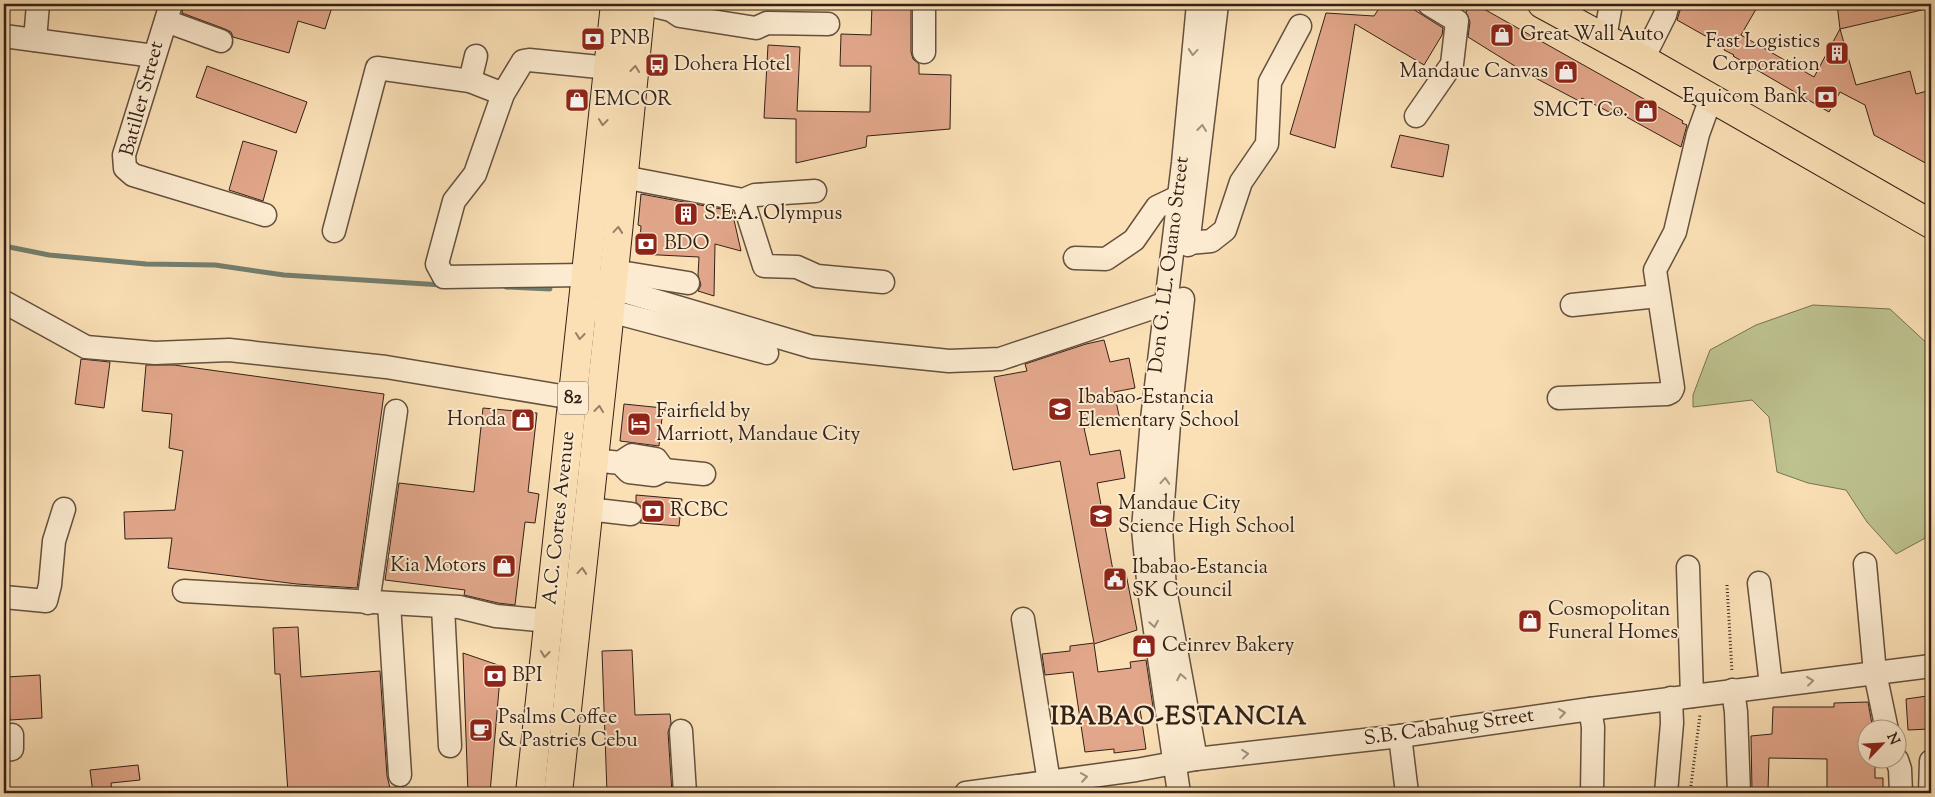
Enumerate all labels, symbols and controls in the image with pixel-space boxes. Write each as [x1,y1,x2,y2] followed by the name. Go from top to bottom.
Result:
[1520,21,1664,50] place label: Great Wall Auto
[1489,22,1515,48] shop icon: Great Wall Auto
[610,25,650,54] place label: PNB
[580,26,606,52] bank icon: PNB
[1705,28,1820,80] place label: Fast Logistics Corporation
[114,38,172,160] street label: Batiller Street
[1824,40,1850,66] building icon: Fast Logistics Corporation
[1188,49,1199,57] one-way arrow
[674,51,791,80] place label: Dohera Hotel
[644,52,670,78] bus stop icon: Dohera Hotel
[1400,58,1548,87] place label: Mandaue Canvas
[1553,59,1579,85] shop icon: Mandaue Canvas
[629,64,640,72] one-way arrow
[1683,83,1808,112] place label: Equicom Bank
[1813,84,1839,110] bank icon: Equicom Bank
[594,86,672,115] place label: EMCOR
[564,87,590,113] shop icon: EMCOR
[1533,97,1628,126] place label: SMCT Co.
[1633,98,1659,124] shop icon: SMCT Co.
[598,118,609,126] one-way arrow
[1196,124,1207,132] one-way arrow
[1142,155,1198,375] street label: Don G. LL. Ouano Street
[704,200,842,229] place label: S.E.A. Olympus
[673,201,699,227] building icon: S.E.A. Olympus
[612,226,623,234] one-way arrow
[664,230,710,259] place label: BDO
[633,231,659,257] bank icon: BDO
[575,332,586,340] one-way arrow
[558,382,588,414] road number: 82
[1078,384,1240,436] place label: Ibabao-Estancia Elementary School
[1047,396,1073,422] school or university icon: Ibabao-Estancia Elementary School
[656,398,860,450] place label: Fairfield by Marriott, Mandaue City
[593,405,604,413] one-way arrow
[447,406,506,435] place label: Honda
[510,407,536,433] shop icon: Honda
[626,411,652,437] hotel icon: Fairfield by Marriott, Mandaue City
[536,430,584,606] street label: A.C. Cortes Avenue
[1159,477,1170,485] one-way arrow
[1118,490,1295,542] place label: Mandaue City Science High School
[670,497,729,526] place label: RCBC
[640,498,666,524] bank icon: RCBC
[1088,503,1114,529] school or university icon: Mandaue City Science High School
[390,552,486,581] place label: Kia Motors
[491,553,517,579] shop icon: Kia Motors
[1132,554,1268,606] place label: Ibabao-Estancia SK Council
[1102,566,1128,592] public building icon: Ibabao-Estancia SK Council
[576,567,587,575] one-way arrow
[1548,596,1678,648] place label: Cosmopolitan Funeral Homes
[1517,608,1543,634] shop icon: Cosmopolitan Funeral Homes
[1148,620,1159,628] one-way arrow
[1162,632,1295,661] place label: Ceinrev Bakery
[1131,633,1157,659] shop icon: Ceinrev Bakery
[540,650,551,658] one-way arrow
[512,662,543,691] place label: BPI
[482,663,508,689] bank icon: BPI
[1177,672,1187,681] one-way arrow
[1806,676,1814,687] one-way arrow
[1051,700,1307,736] district label: IBABAO-ESTANCIA
[1362,702,1536,754] street label: S.B. Cabahug Street
[498,704,638,756] place label: Psalms Coffee & Pastries Cebu
[1558,708,1566,718] one-way arrow
[468,717,494,743] cafe icon: Psalms Coffee & Pastries Cebu
[1858,720,1908,770] north arrow
[1881,730,1903,749] text: N
[1241,749,1249,760] one-way arrow
[1080,772,1088,783] one-way arrow

